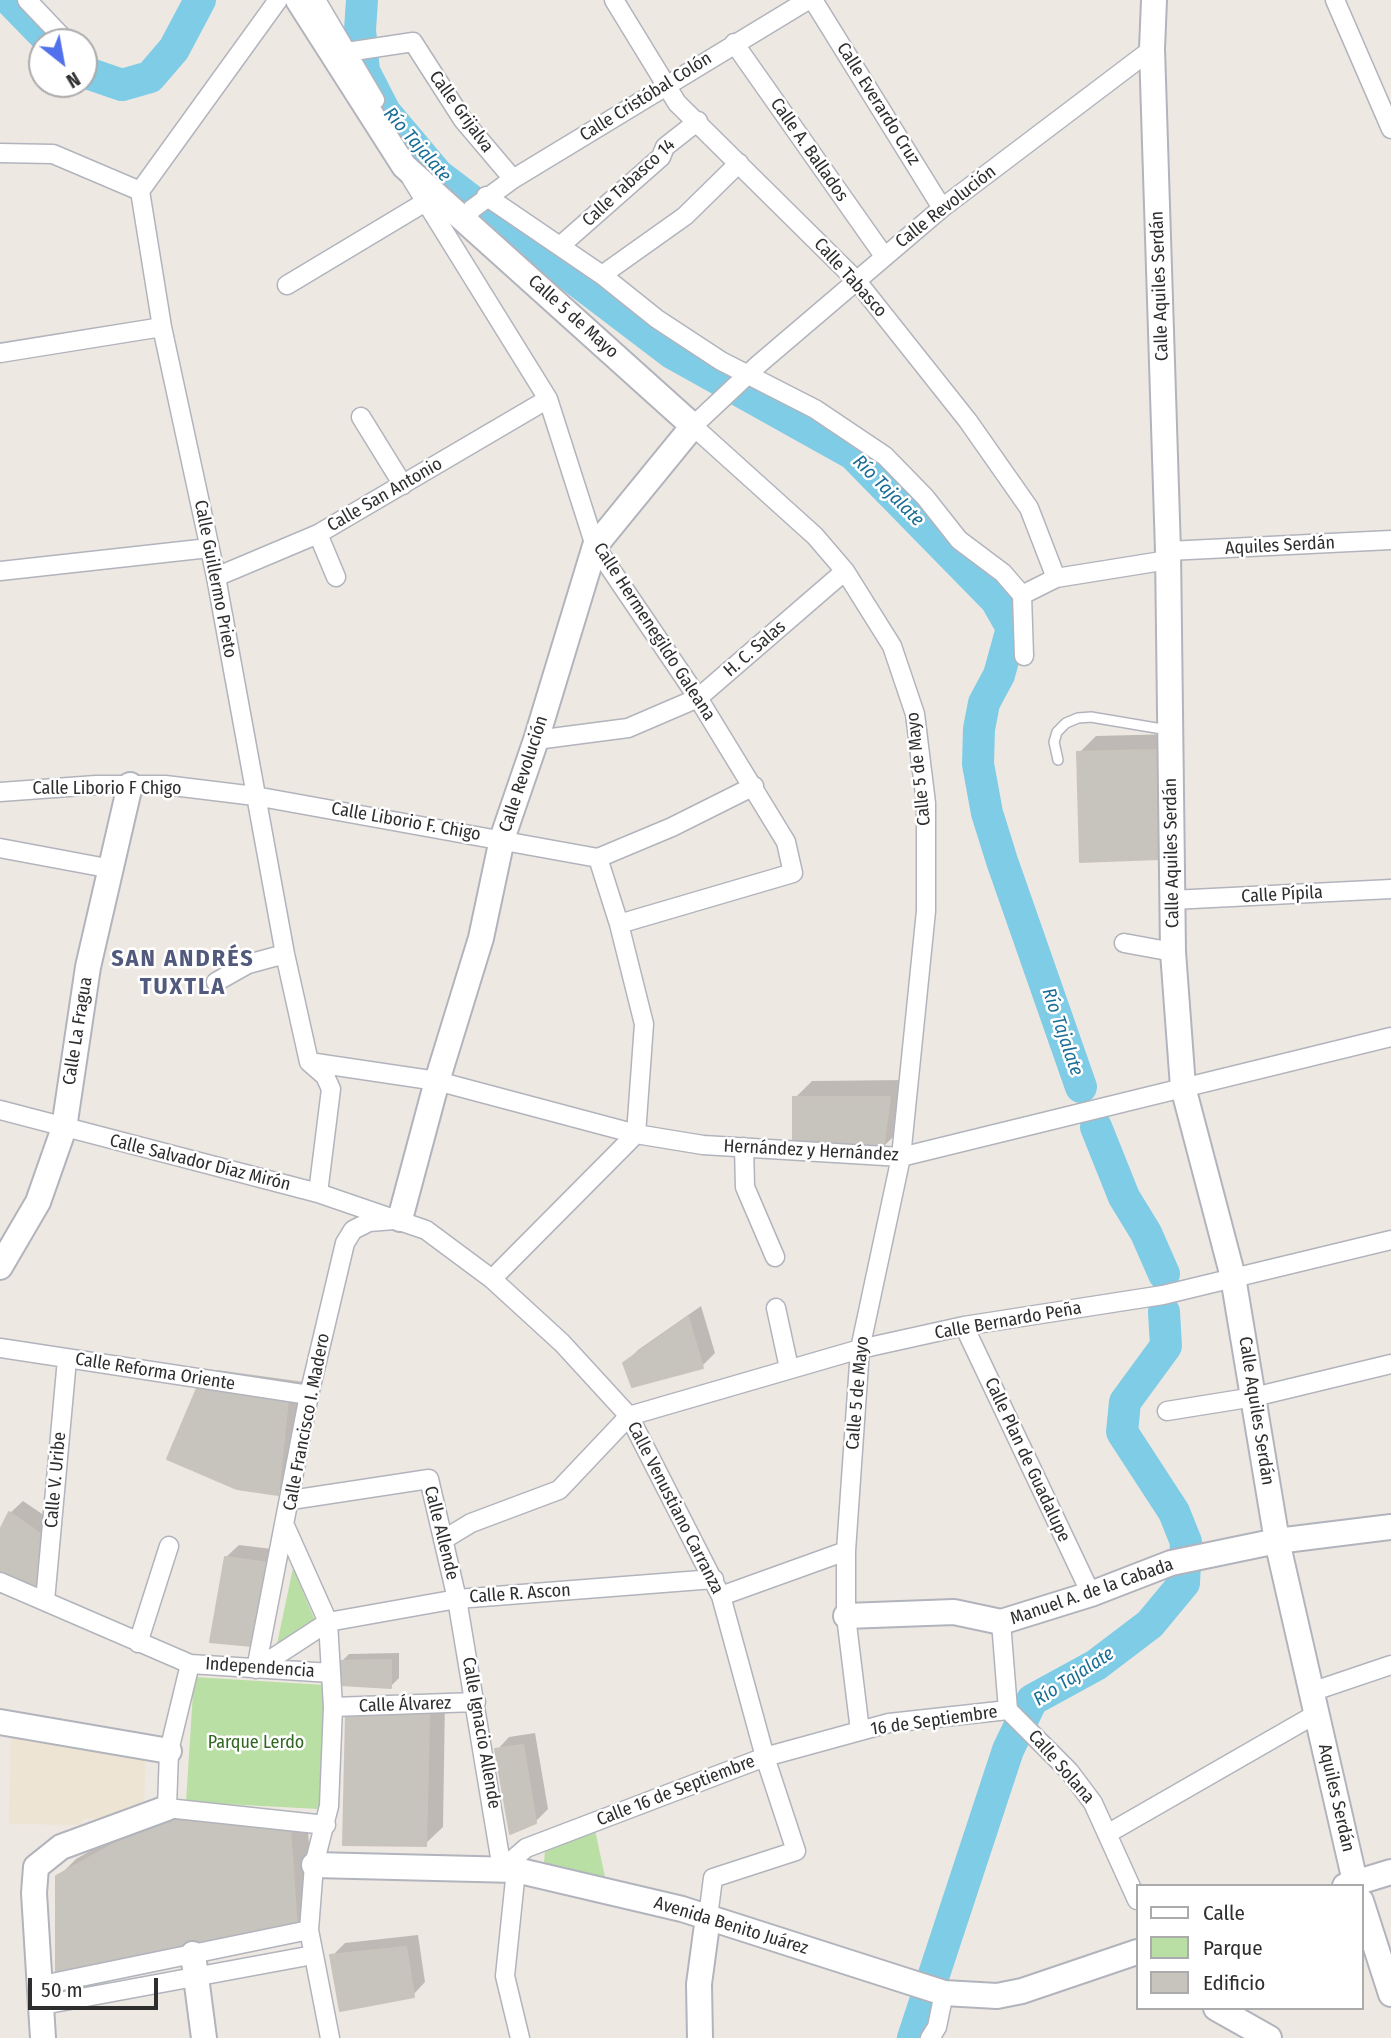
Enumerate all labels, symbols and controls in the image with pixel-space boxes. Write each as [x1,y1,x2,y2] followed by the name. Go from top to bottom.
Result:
[28,28,98,98] north arrow
[832,39,924,169] street label: Calle Everardo Cruz
[576,48,716,146] street label: Calle Cristóbal Colón
[62,67,84,93] text: N
[424,67,498,157] street label: Calle Grijalva
[765,94,853,206] street label: Calle A. Ballados
[378,103,456,187] water label: Río Tajalate
[578,135,680,231] street label: Calle Tabasco 14
[892,161,1000,253] street label: Calle Revolución
[1147,211,1173,361] street label: Calle Aquiles Serdán
[809,234,891,322] street label: Calle Tabasco
[523,271,623,363] street label: Calle 5 de Mayo
[848,451,928,531] water label: Río Tajalate
[324,453,446,537] street label: Calle San Antonio
[189,498,241,660] street label: Calle Guillermo Prieto
[1224,532,1336,560] street label: Aquiles Serdán
[588,539,720,725] street label: Calle Hermenegildo Galeana
[720,616,790,682] street label: H. C. Salas
[902,711,936,827] street label: Calle 5 de Mayo
[495,713,553,835] street label: Calle Revolución
[33,778,181,800] street label: Calle Liborio F Chigo
[1160,778,1184,928] street label: Calle Aquiles Serdán
[330,798,482,846] street label: Calle Liborio F. Chigo
[1241,882,1323,908] street label: Calle Pípila
[112,945,254,1001] district label: SAN ANDRÉS TUXTLA
[59,975,97,1087] street label: Calle La Fragua
[1036,985,1088,1079] water label: Río Tajalate
[107,1130,293,1196] street label: Calle Salvador Díaz Mirón
[723,1136,899,1166] street label: Hernández y Hernández
[933,1297,1083,1345] street label: Calle Bernardo Peña
[279,1331,335,1513] street label: Calle Francisco I. Madero
[842,1335,874,1451] street label: Calle 5 de Mayo
[1234,1335,1278,1487] street label: Calle Aquiles Serdán
[74,1349,236,1395] street label: Calle Reforma Oriente
[979,1374,1075,1546] street label: Calle Plan de Guadalupe
[622,1418,728,1598] street label: Calle Venustiano Carranza
[41,1431,71,1529] street label: Calle V. Uribe
[419,1484,463,1582] street label: Calle Allende
[1008,1554,1176,1630] street label: Manuel A. de la Cabada
[469,1580,571,1608] street label: Calle R. Ascon
[1030,1643,1118,1711] water label: Río Tajalate
[204,1653,316,1683] street label: Independencia
[457,1656,505,1810] street label: Calle Ignacio Allende
[358,1693,452,1717] street label: Calle Álvarez
[869,1701,999,1741] street label: 16 de Septiembre
[1023,1726,1099,1808] street label: Calle Solana
[208,1732,304,1754] park label: Parque Lerdo
[1313,1742,1359,1854] street label: Aquiles Serdán
[594,1751,758,1831] street label: Calle 16 de Septiembre
[1136,1884,1363,2010] legend
[651,1892,811,1960] street label: Avenida Benito Juárez
[1203,1900,1245,1926] text: Calle
[1203,1935,1263,1961] text: Parque
[32,1965,161,2009] scale bar
[1203,1970,1265,1996] text: Edificio
[41,1977,83,2003] text: 50 m

